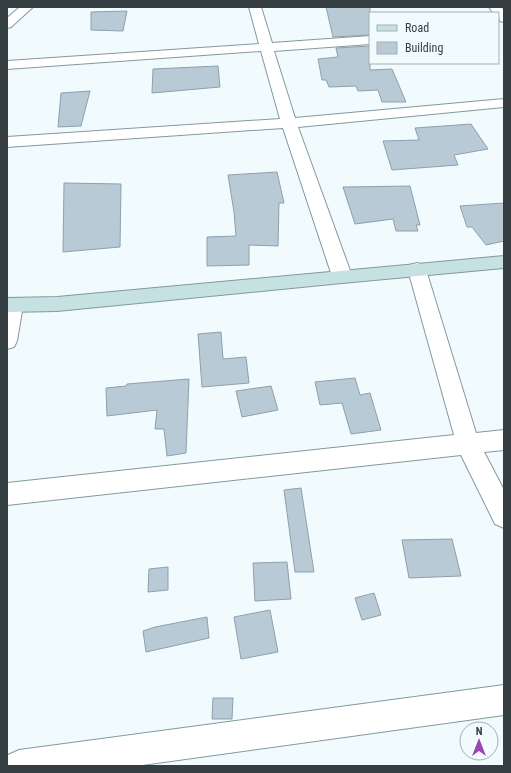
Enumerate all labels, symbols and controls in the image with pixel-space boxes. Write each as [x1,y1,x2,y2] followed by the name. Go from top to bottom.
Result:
[369,12,499,64] legend
[405,21,429,35] text: Road
[405,41,443,55] text: Building
[459,721,499,761] north arrow
[476,725,483,738] text: N

